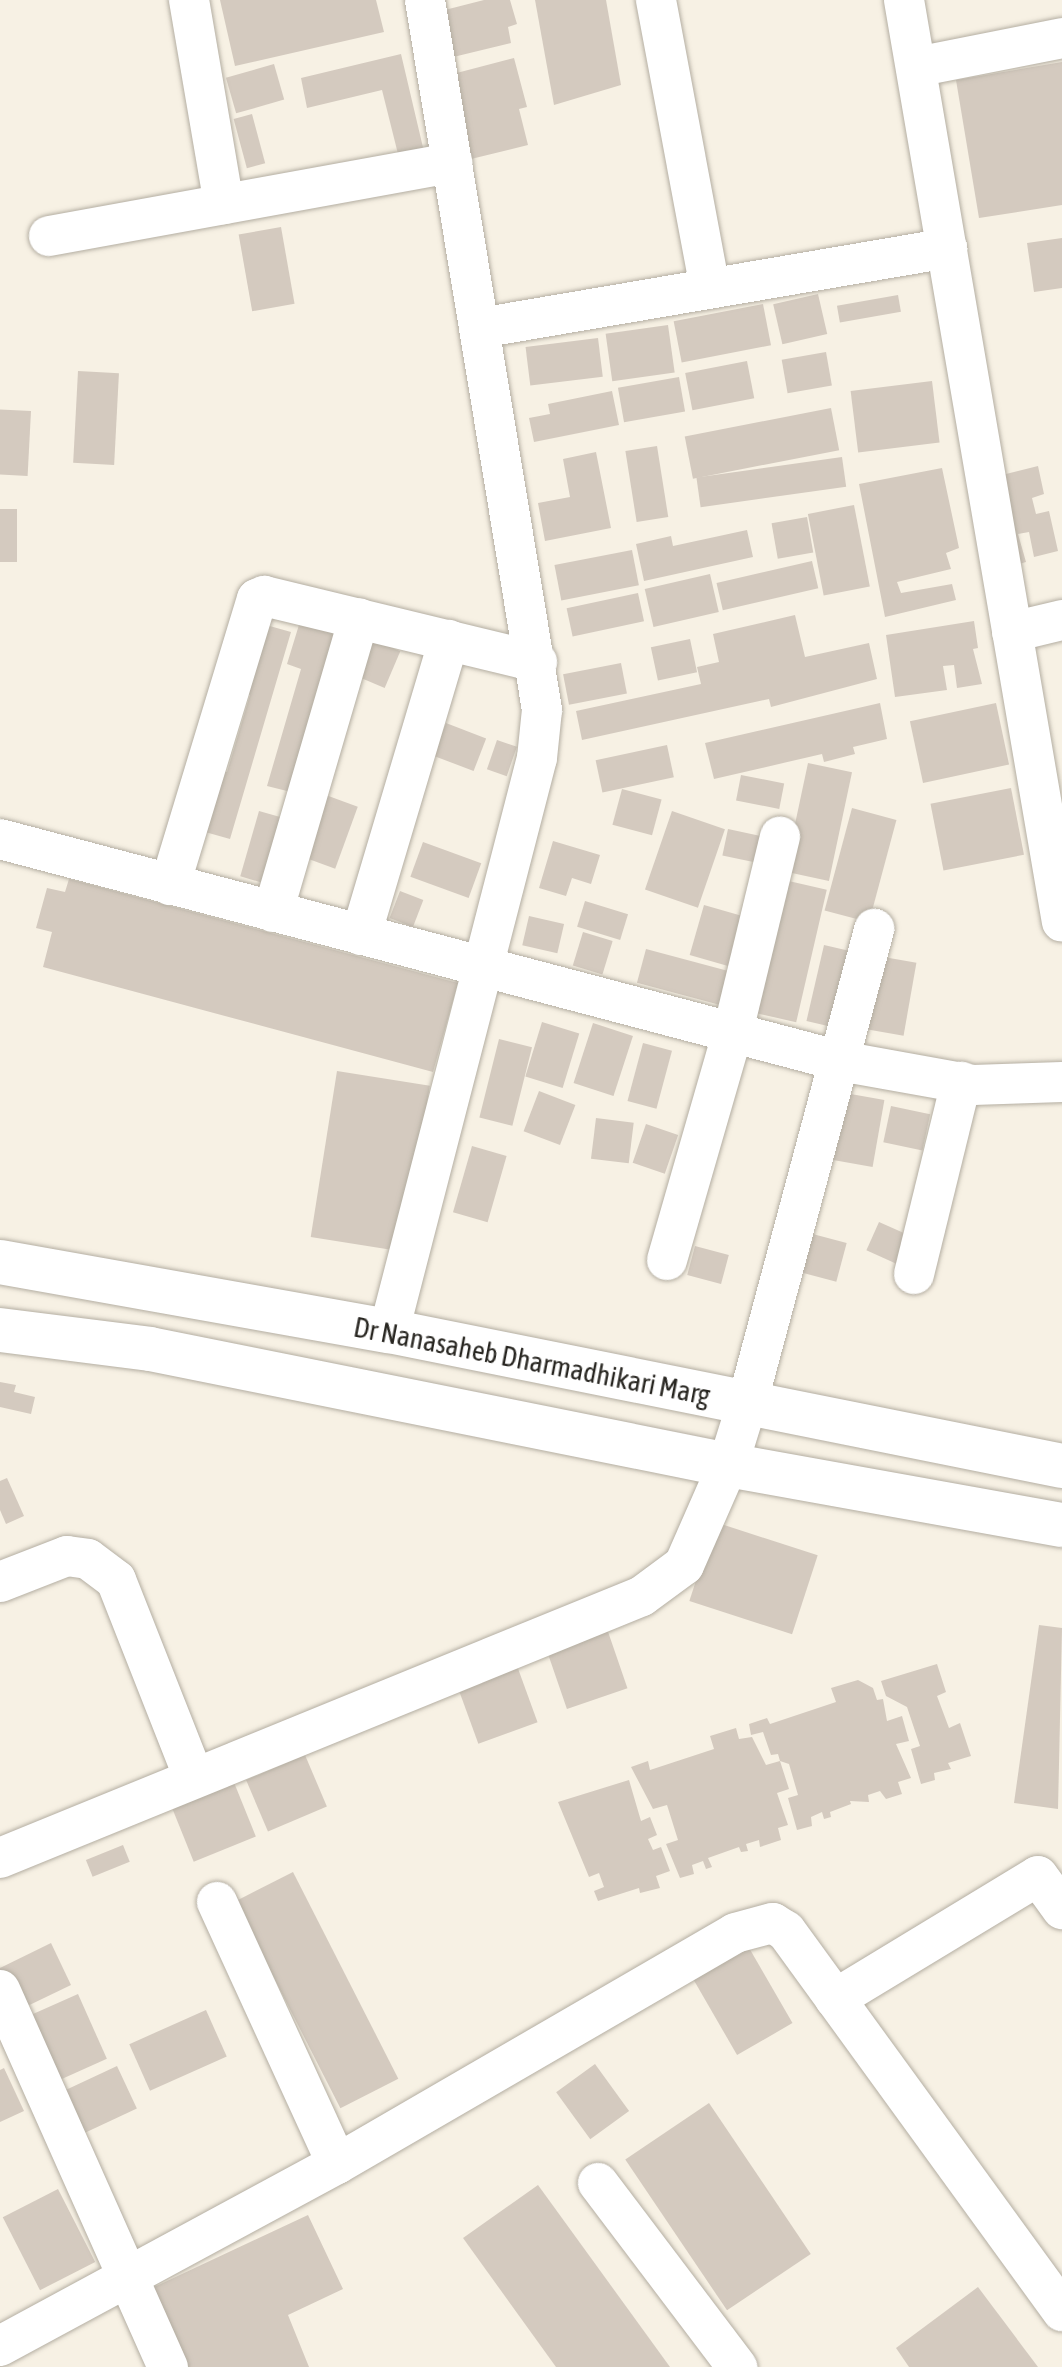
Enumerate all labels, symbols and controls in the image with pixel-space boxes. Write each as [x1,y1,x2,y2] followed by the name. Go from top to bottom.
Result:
[351,1310,713,1412] street label: Dr Nanasaheb Dharmadhikari Marg

